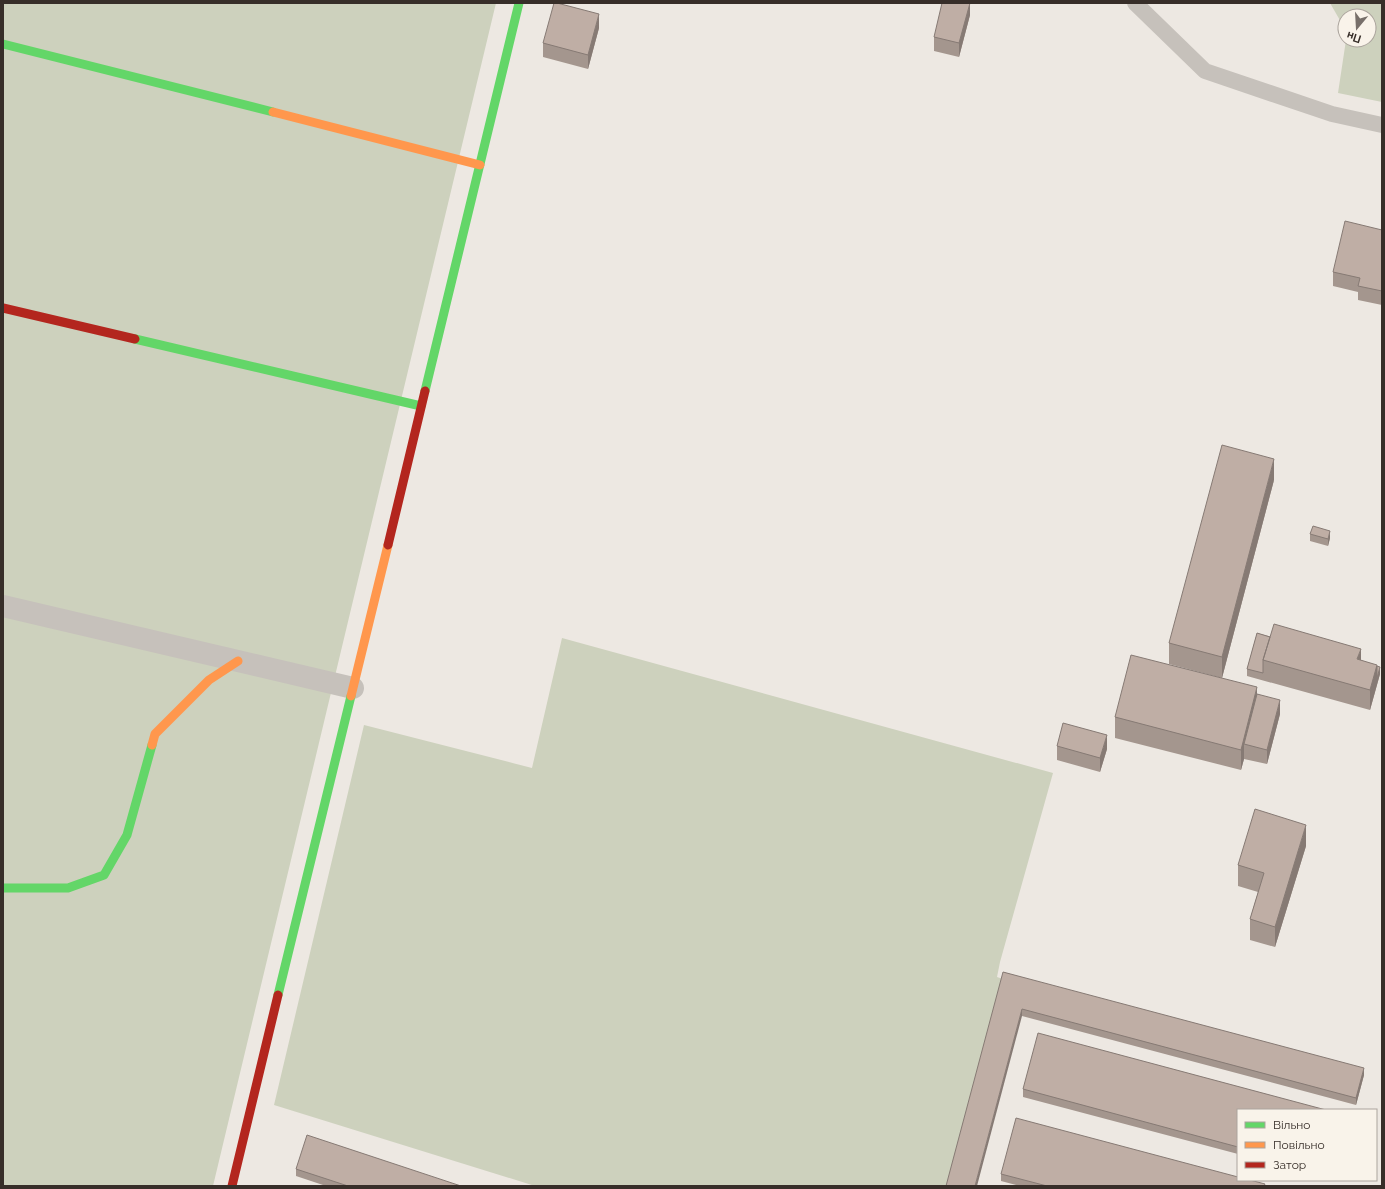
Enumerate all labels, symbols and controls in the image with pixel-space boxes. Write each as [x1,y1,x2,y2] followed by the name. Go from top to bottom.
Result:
[1337,8,1377,48] north arrow
[1345,29,1363,45] text: Пн
[1237,1109,1377,1181] legend
[1273,1118,1310,1132] text: Вільно
[1273,1138,1325,1152] text: Повільно
[1273,1158,1306,1172] text: Затор

